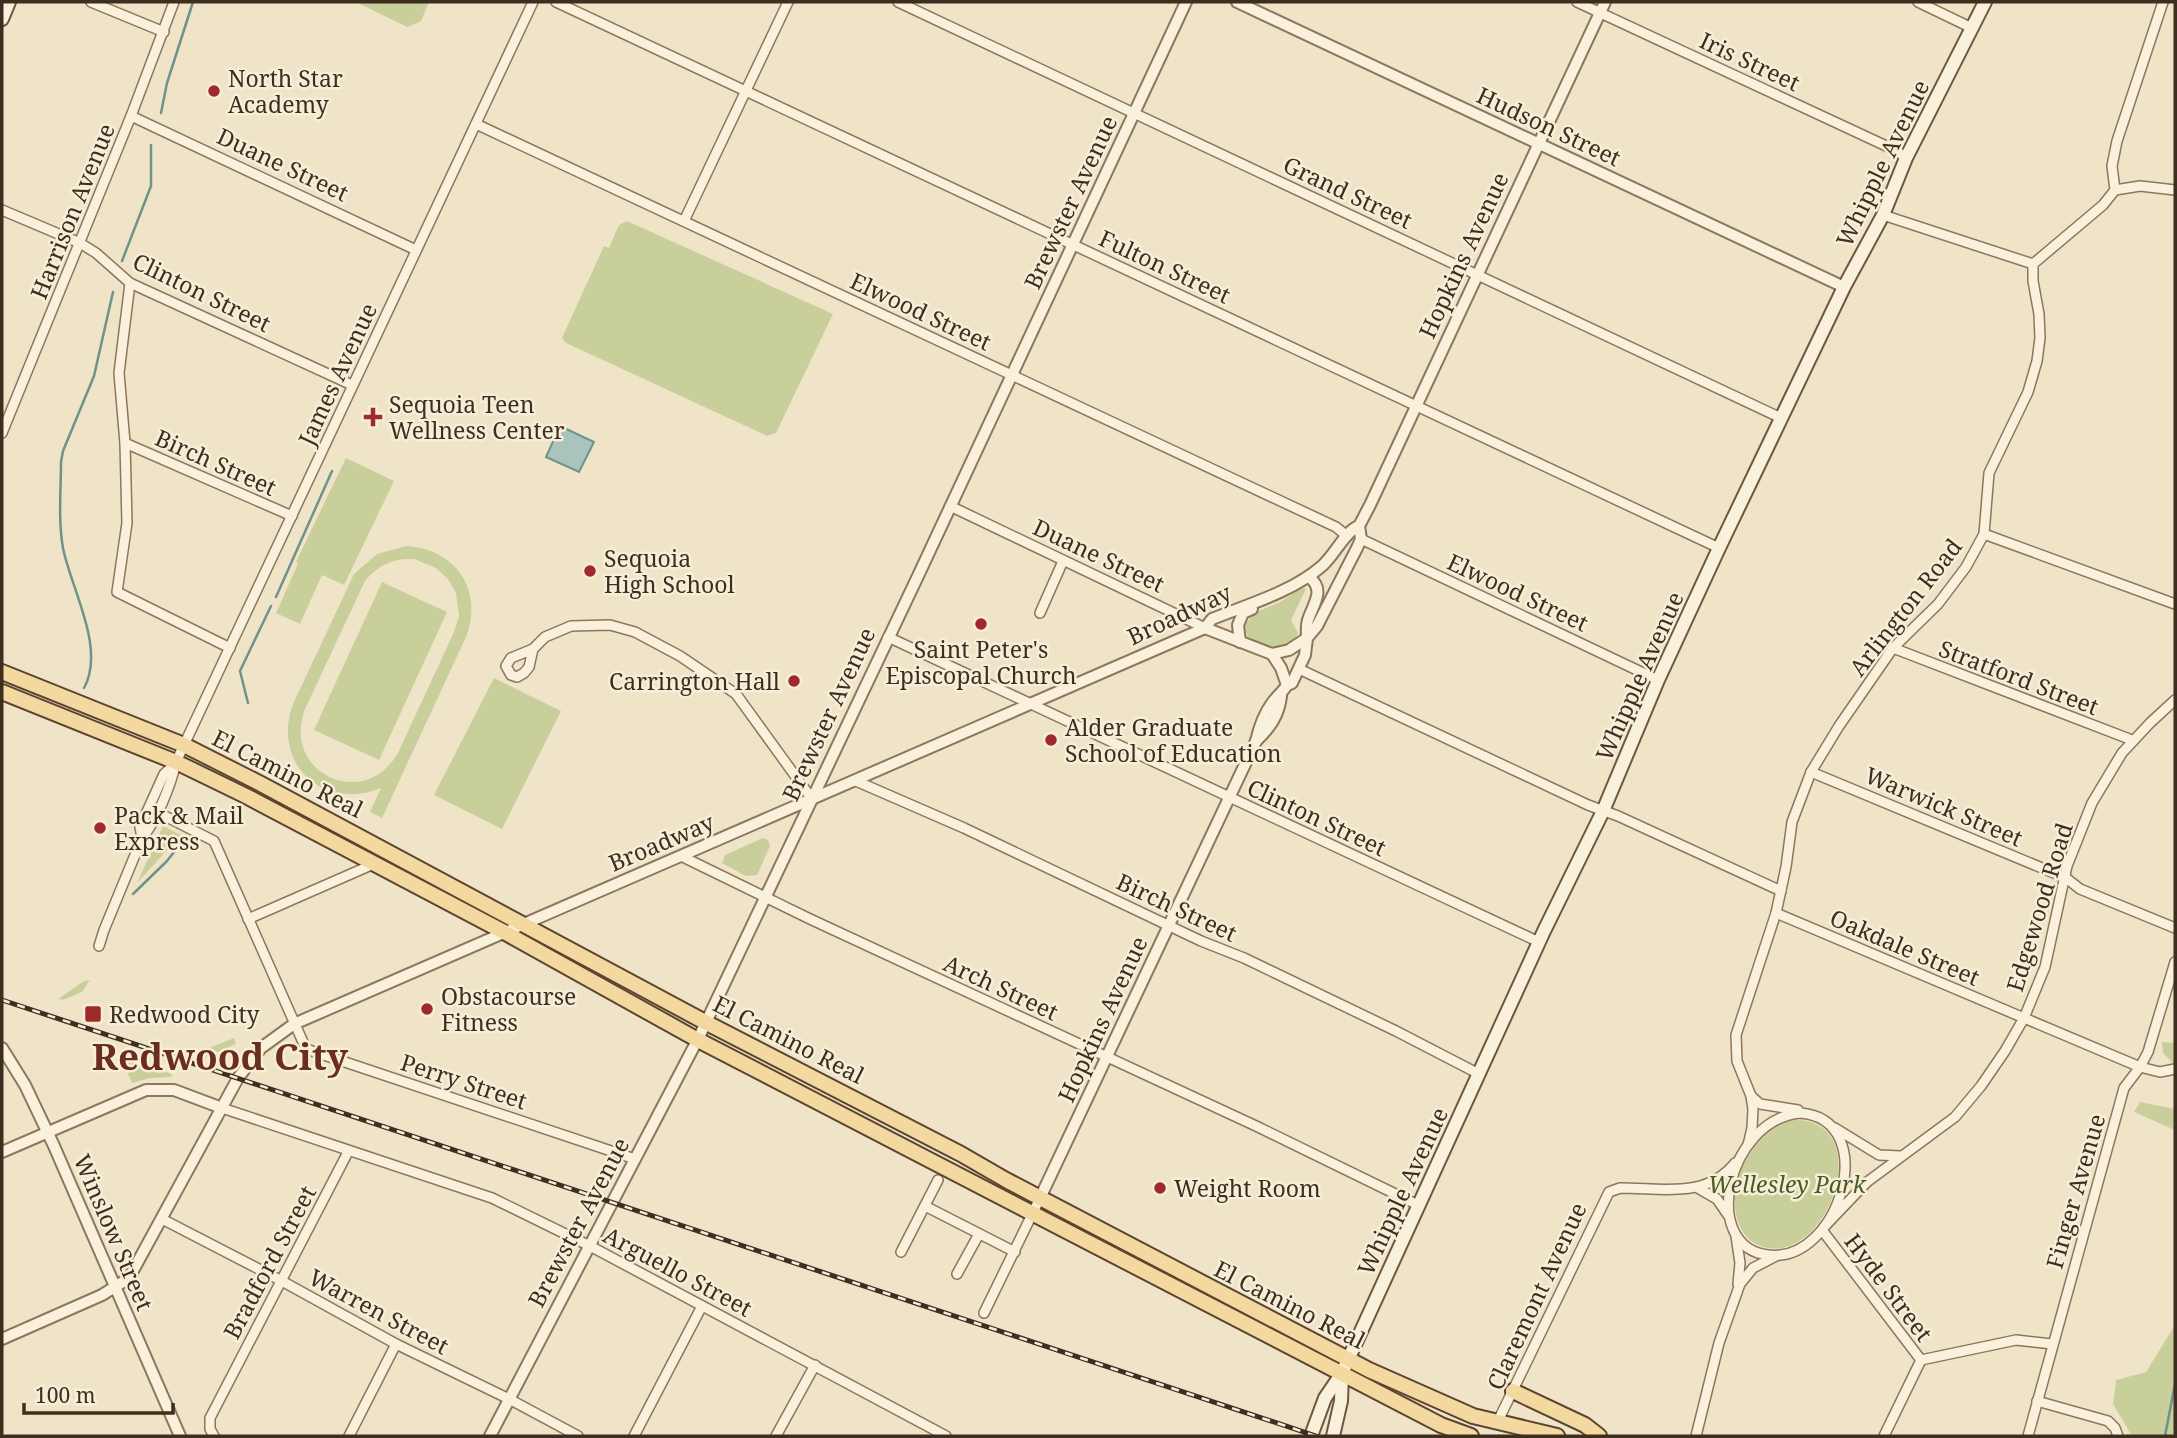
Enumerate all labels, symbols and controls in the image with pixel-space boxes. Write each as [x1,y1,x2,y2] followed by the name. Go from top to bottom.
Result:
[1695,24,1805,98] street label: Iris Street
[228,62,343,120] place label: North Star Academy
[1828,74,1936,252] street label: Whipple Avenue
[1472,79,1626,173] street label: Hudson Street
[206,83,222,99] marker: North Star Academy
[1016,110,1124,294] street label: Brewster Avenue
[22,118,122,304] street label: Harrison Avenue
[212,120,354,208] street label: Duane Street
[1278,148,1418,236] street label: Grand Street
[1410,167,1516,343] street label: Hopkins Avenue
[1094,222,1236,310] street label: Fulton Street
[128,245,276,339] street label: Clinton Street
[845,264,997,358] street label: Elwood Street
[290,298,384,451] street label: James Avenue
[389,388,565,446] place label: Sequoia Teen Wellness Center
[363,407,383,427] marker: Sequoia Teen Wellness Center
[150,421,282,503] street label: Birch Street
[1028,511,1170,599] street label: Duane Street
[1841,532,1969,682] street label: Arlington Road
[604,542,735,600] place label: Sequoia High School
[1442,545,1594,639] street label: Elwood Street
[582,563,598,579] marker: Sequoia High School
[1122,576,1236,652] street label: Broadway
[1587,586,1691,766] street label: Whipple Avenue
[973,616,989,632] marker: Saint Peter's Episcopal Church
[774,622,882,806] street label: Brewster Avenue
[1934,632,2104,722] street label: Stratford Street
[885,633,1077,691] place label: Saint Peter's Episcopal Church
[609,665,780,697] place label: Carrington Hall
[786,673,802,689] marker: Carrington Hall
[1065,711,1282,769] place label: Alder Graduate School of Education
[207,721,369,825] street label: El Camino Real
[1043,732,1059,748] marker: Alder Graduate School of Education
[1860,758,2028,854] street label: Warwick Street
[1242,771,1392,863] street label: Clinton Street
[114,799,244,857] place label: Pack & Mail Express
[603,805,719,879] street label: Broadway
[1998,819,2080,995] street label: Edgewood Road
[92,820,108,836] marker: Pack & Mail Express
[1112,865,1242,949] street label: Birch Street
[1825,901,1985,993] street label: Oakdale Street
[1049,931,1155,1107] street label: Hopkins Avenue
[938,946,1064,1028] street label: Arch Street
[441,980,576,1038] place label: Obstacourse Fitness
[708,987,870,1091] street label: El Camino Real
[109,998,260,1030] place label: Redwood City
[419,1001,435,1017] marker: Obstacourse Fitness
[83,1004,103,1024] marker: Redwood City
[92,1030,349,1081] district label: Redwood City
[397,1046,531,1116] street label: Perry Street
[1349,1102,1455,1280] street label: Whipple Avenue
[2038,1110,2112,1272] street label: Finger Avenue
[520,1132,636,1312] street label: Brewster Avenue
[67,1149,161,1315] street label: Winslow Street
[1708,1168,1867,1200] park label: Wellesley Park
[1174,1172,1321,1204] place label: Weight Room
[215,1180,323,1344] street label: Bradford Street
[1152,1180,1168,1196] marker: Weight Room
[1479,1197,1593,1395] street label: Claremont Avenue
[598,1218,758,1324] street label: Arguello Street
[1838,1226,1940,1348] street label: Hyde Street
[1209,1252,1371,1356] street label: El Camino Real
[303,1261,455,1361] street label: Warren Street
[24,1372,173,1416] scale bar
[35,1381,96,1409] text: 100 m

